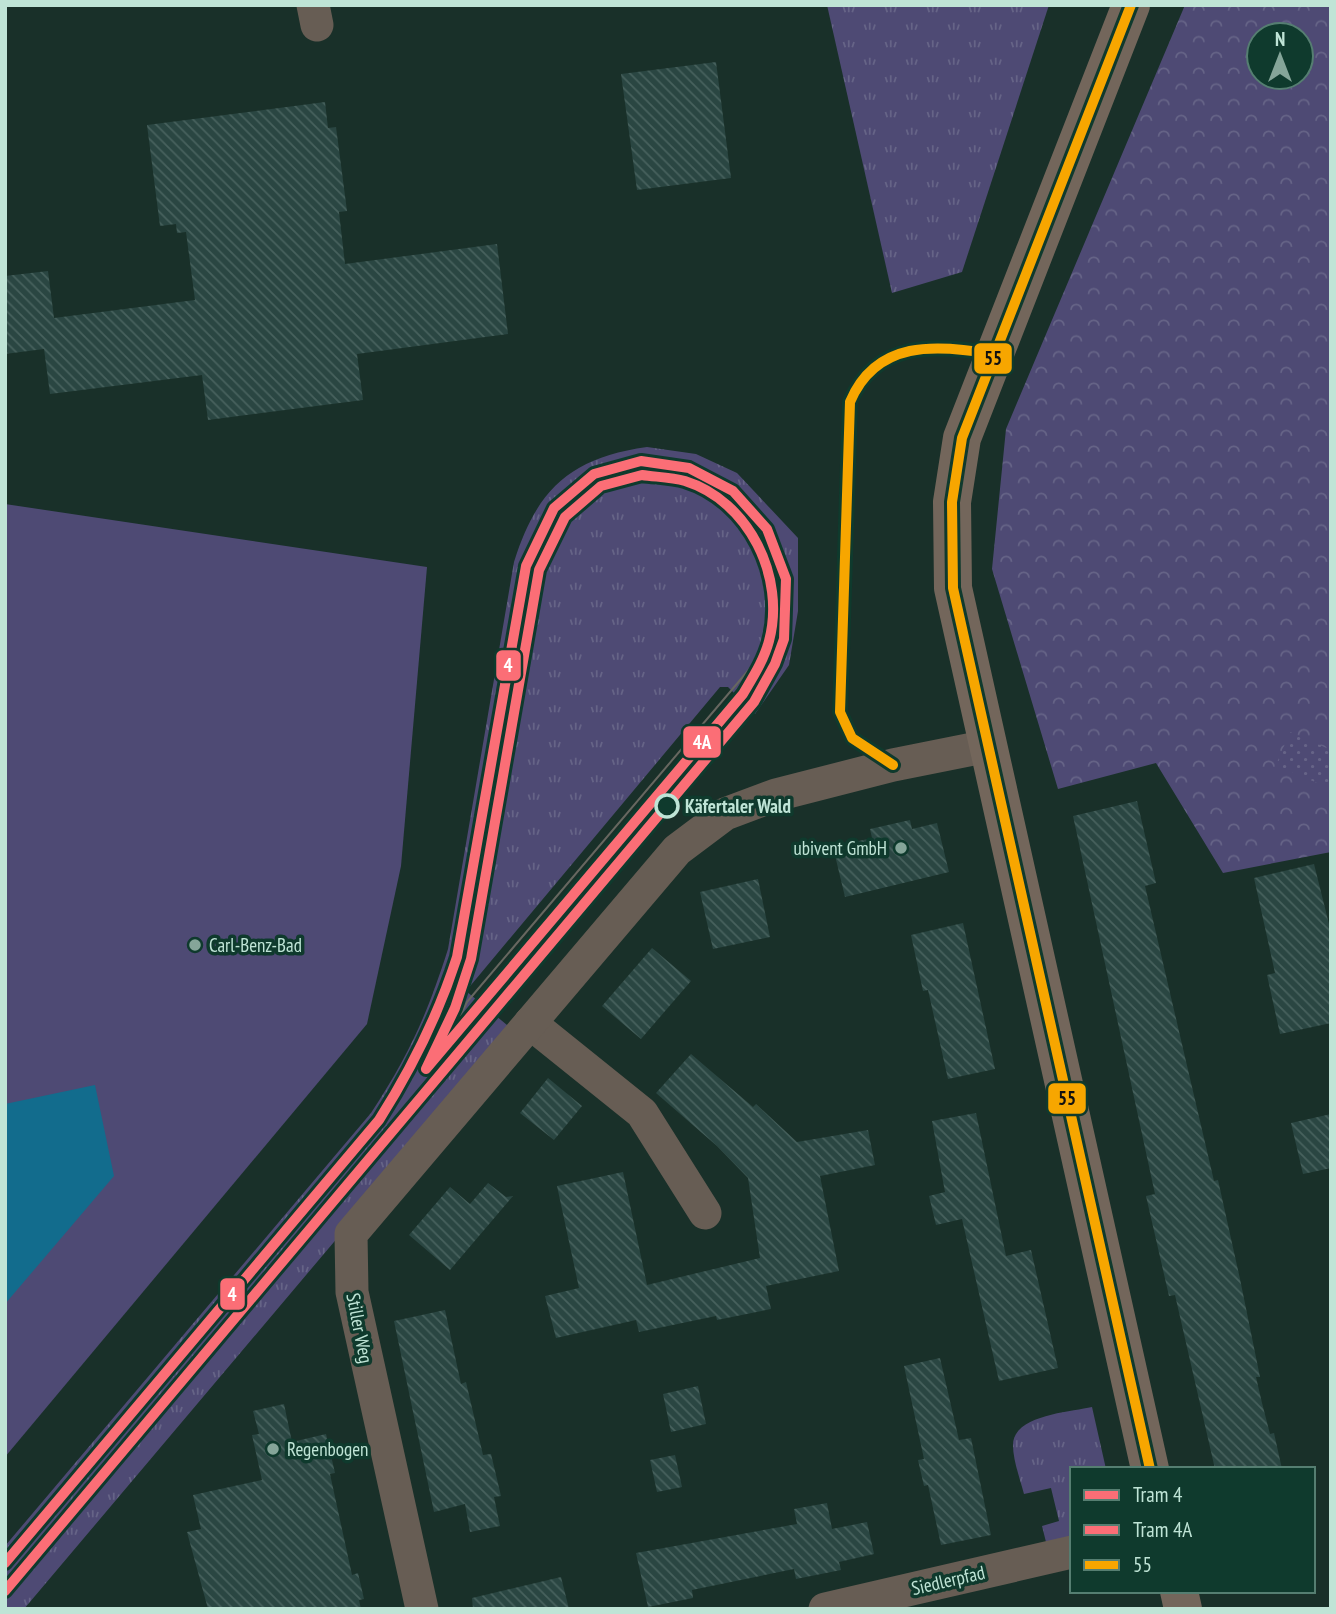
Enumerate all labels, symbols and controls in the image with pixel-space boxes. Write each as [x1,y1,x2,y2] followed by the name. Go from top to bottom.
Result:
[1245,21,1315,91] north arrow
[1275,27,1285,51] text: N
[973,342,1013,375] line badge: 55
[984,346,1002,370] text: 55
[495,649,522,682] line badge: 4
[503,653,513,677] text: 4
[682,725,722,759] line badge: 4A
[693,730,712,754] text: 4A
[655,794,679,818] marker: Käfertaler Wald
[685,794,791,818] place label: Käfertaler Wald
[793,836,887,860] place label: ubivent GmbH
[893,840,909,856] marker: ubivent GmbH
[209,933,302,957] place label: Carl-Benz-Bad
[187,937,203,953] marker: Carl-Benz-Bad
[1047,1082,1087,1115] line badge: 55
[1058,1086,1076,1110] text: 55
[219,1277,246,1311] line badge: 4
[227,1282,237,1306] text: 4
[341,1291,379,1365] street label: Stiller Weg
[287,1437,368,1461] place label: Regenbogen
[265,1441,281,1457] marker: Regenbogen
[1070,1467,1315,1593] legend
[1133,1481,1183,1508] text: Tram 4
[1133,1516,1192,1543] text: Tram 4A
[1133,1551,1152,1578] text: 55
[909,1560,987,1600] street label: Siedlerpfad

